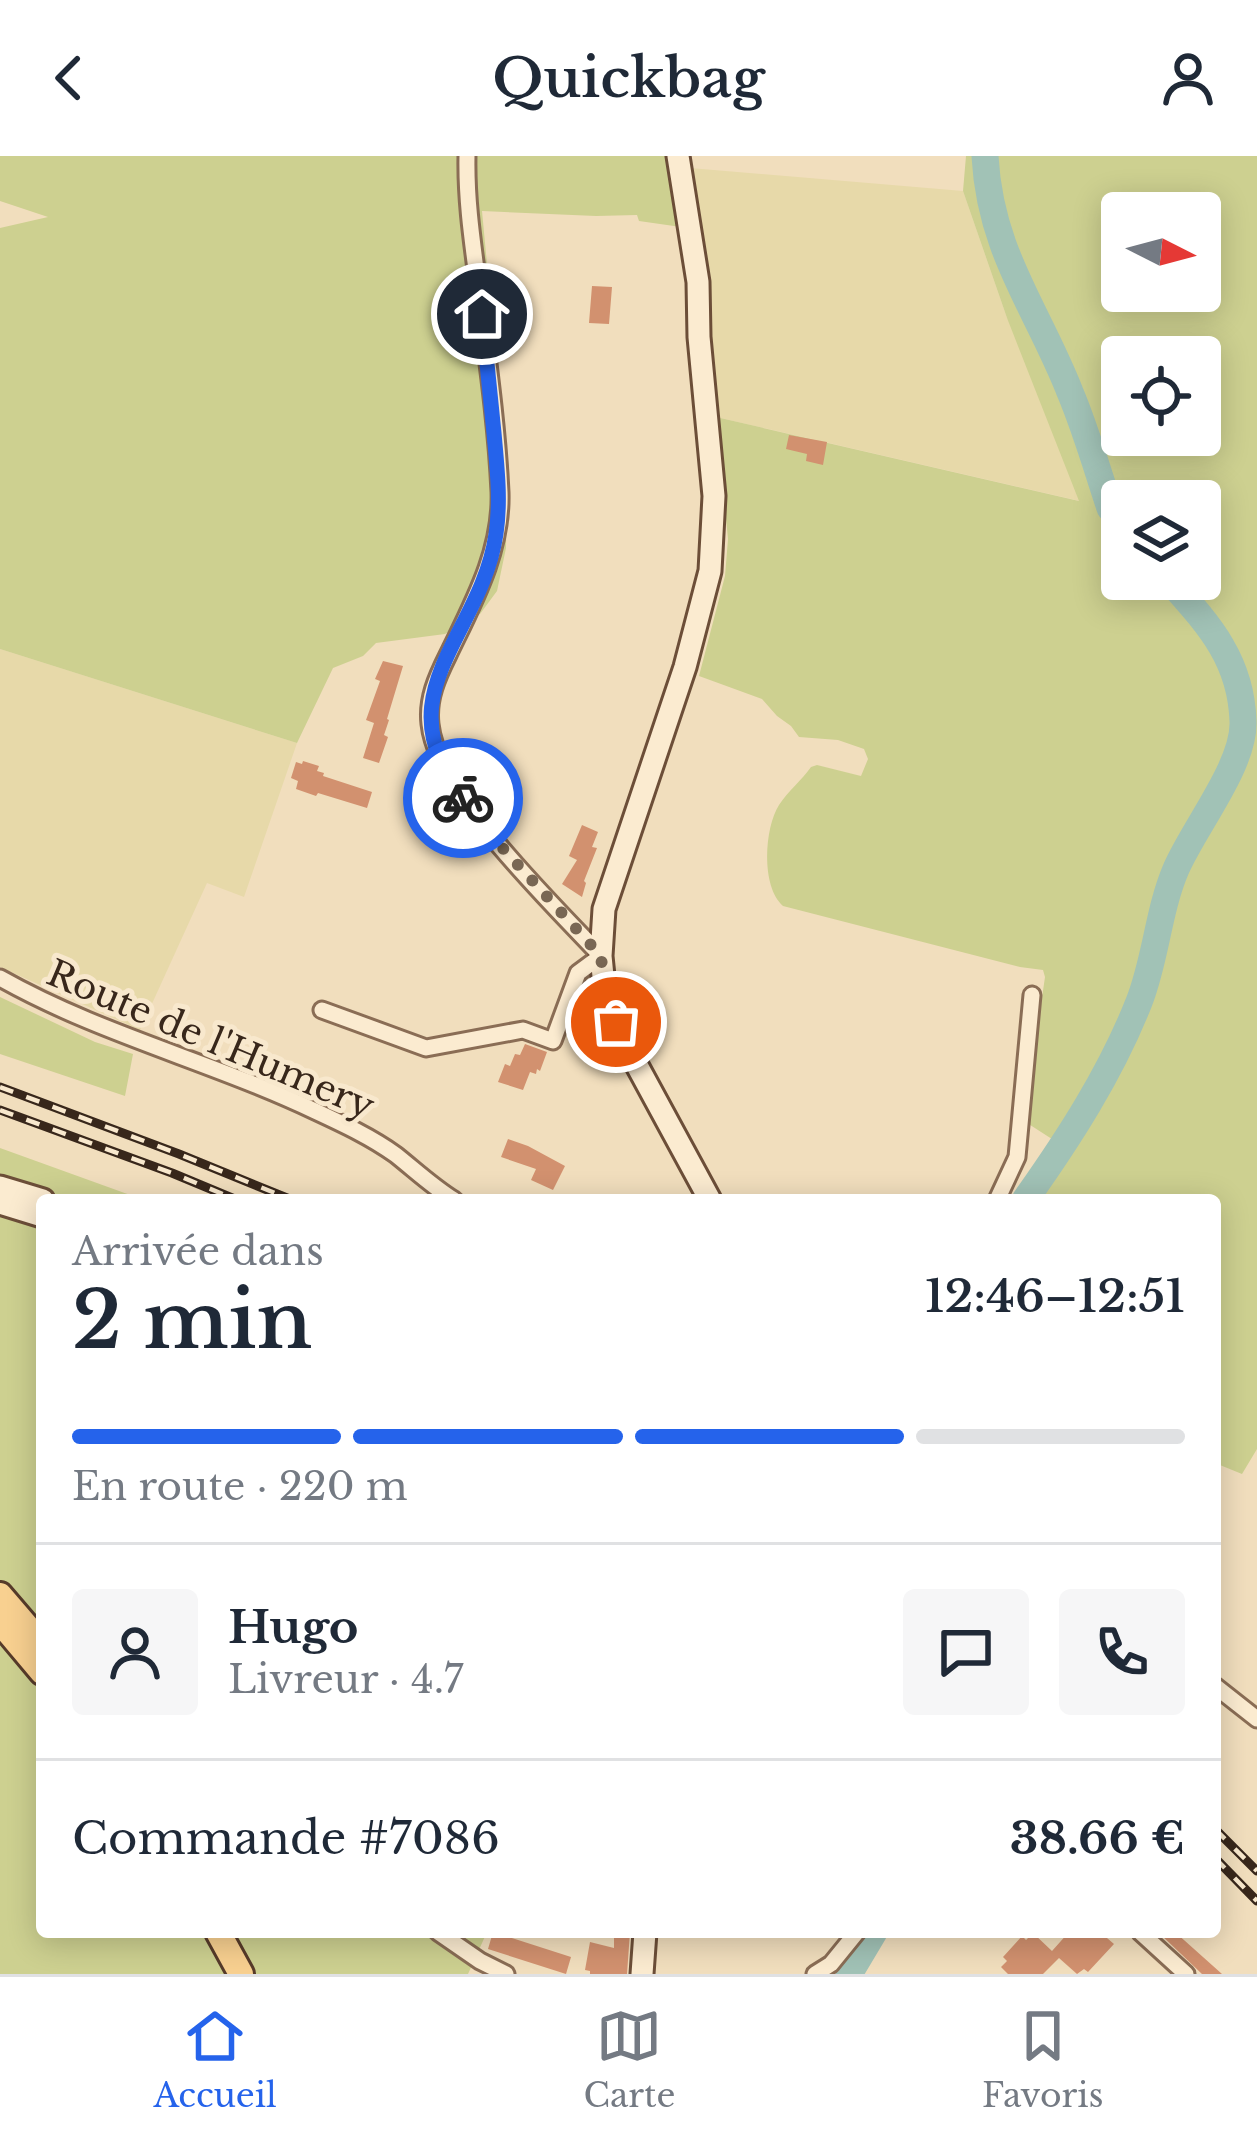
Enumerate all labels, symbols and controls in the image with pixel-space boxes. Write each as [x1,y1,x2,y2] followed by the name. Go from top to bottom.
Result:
[36,45,102,111] icon: back
[492,45,765,112] text: Quickbag
[1155,45,1221,111] icon: person
[1101,192,1221,312] north arrow
[1101,192,1221,600] map controls
[431,263,533,365] pin
[449,281,515,347] icon: home
[1101,336,1221,456] button: locate
[1101,480,1221,600] button: layers
[403,738,523,858] courier
[430,765,496,831] icon: bike
[40,950,381,1129] street label: Route de l'Humery
[565,971,667,1073] pin
[583,989,649,1055] icon: bag
[72,1227,324,1276] text: Arrivée dans
[925,1268,1185,1324] text: 12:46–12:51
[72,1272,312,1369] text: 2 min
[72,1462,408,1511] text: En route · 220 m
[72,1589,198,1715] button: person
[903,1589,1029,1715] button: chat
[1059,1589,1185,1715] button: phone
[228,1599,358,1655] text: Hugo
[228,1655,463,1704] text: Livreur · 4.7
[72,1810,500,1866] text: Commande #7086
[1010,1810,1185,1866] text: 38.66 €
[153,2003,277,2116] tab: Accueil
[583,2003,675,2116] tab: Carte
[982,2003,1104,2116] tab: Favoris

